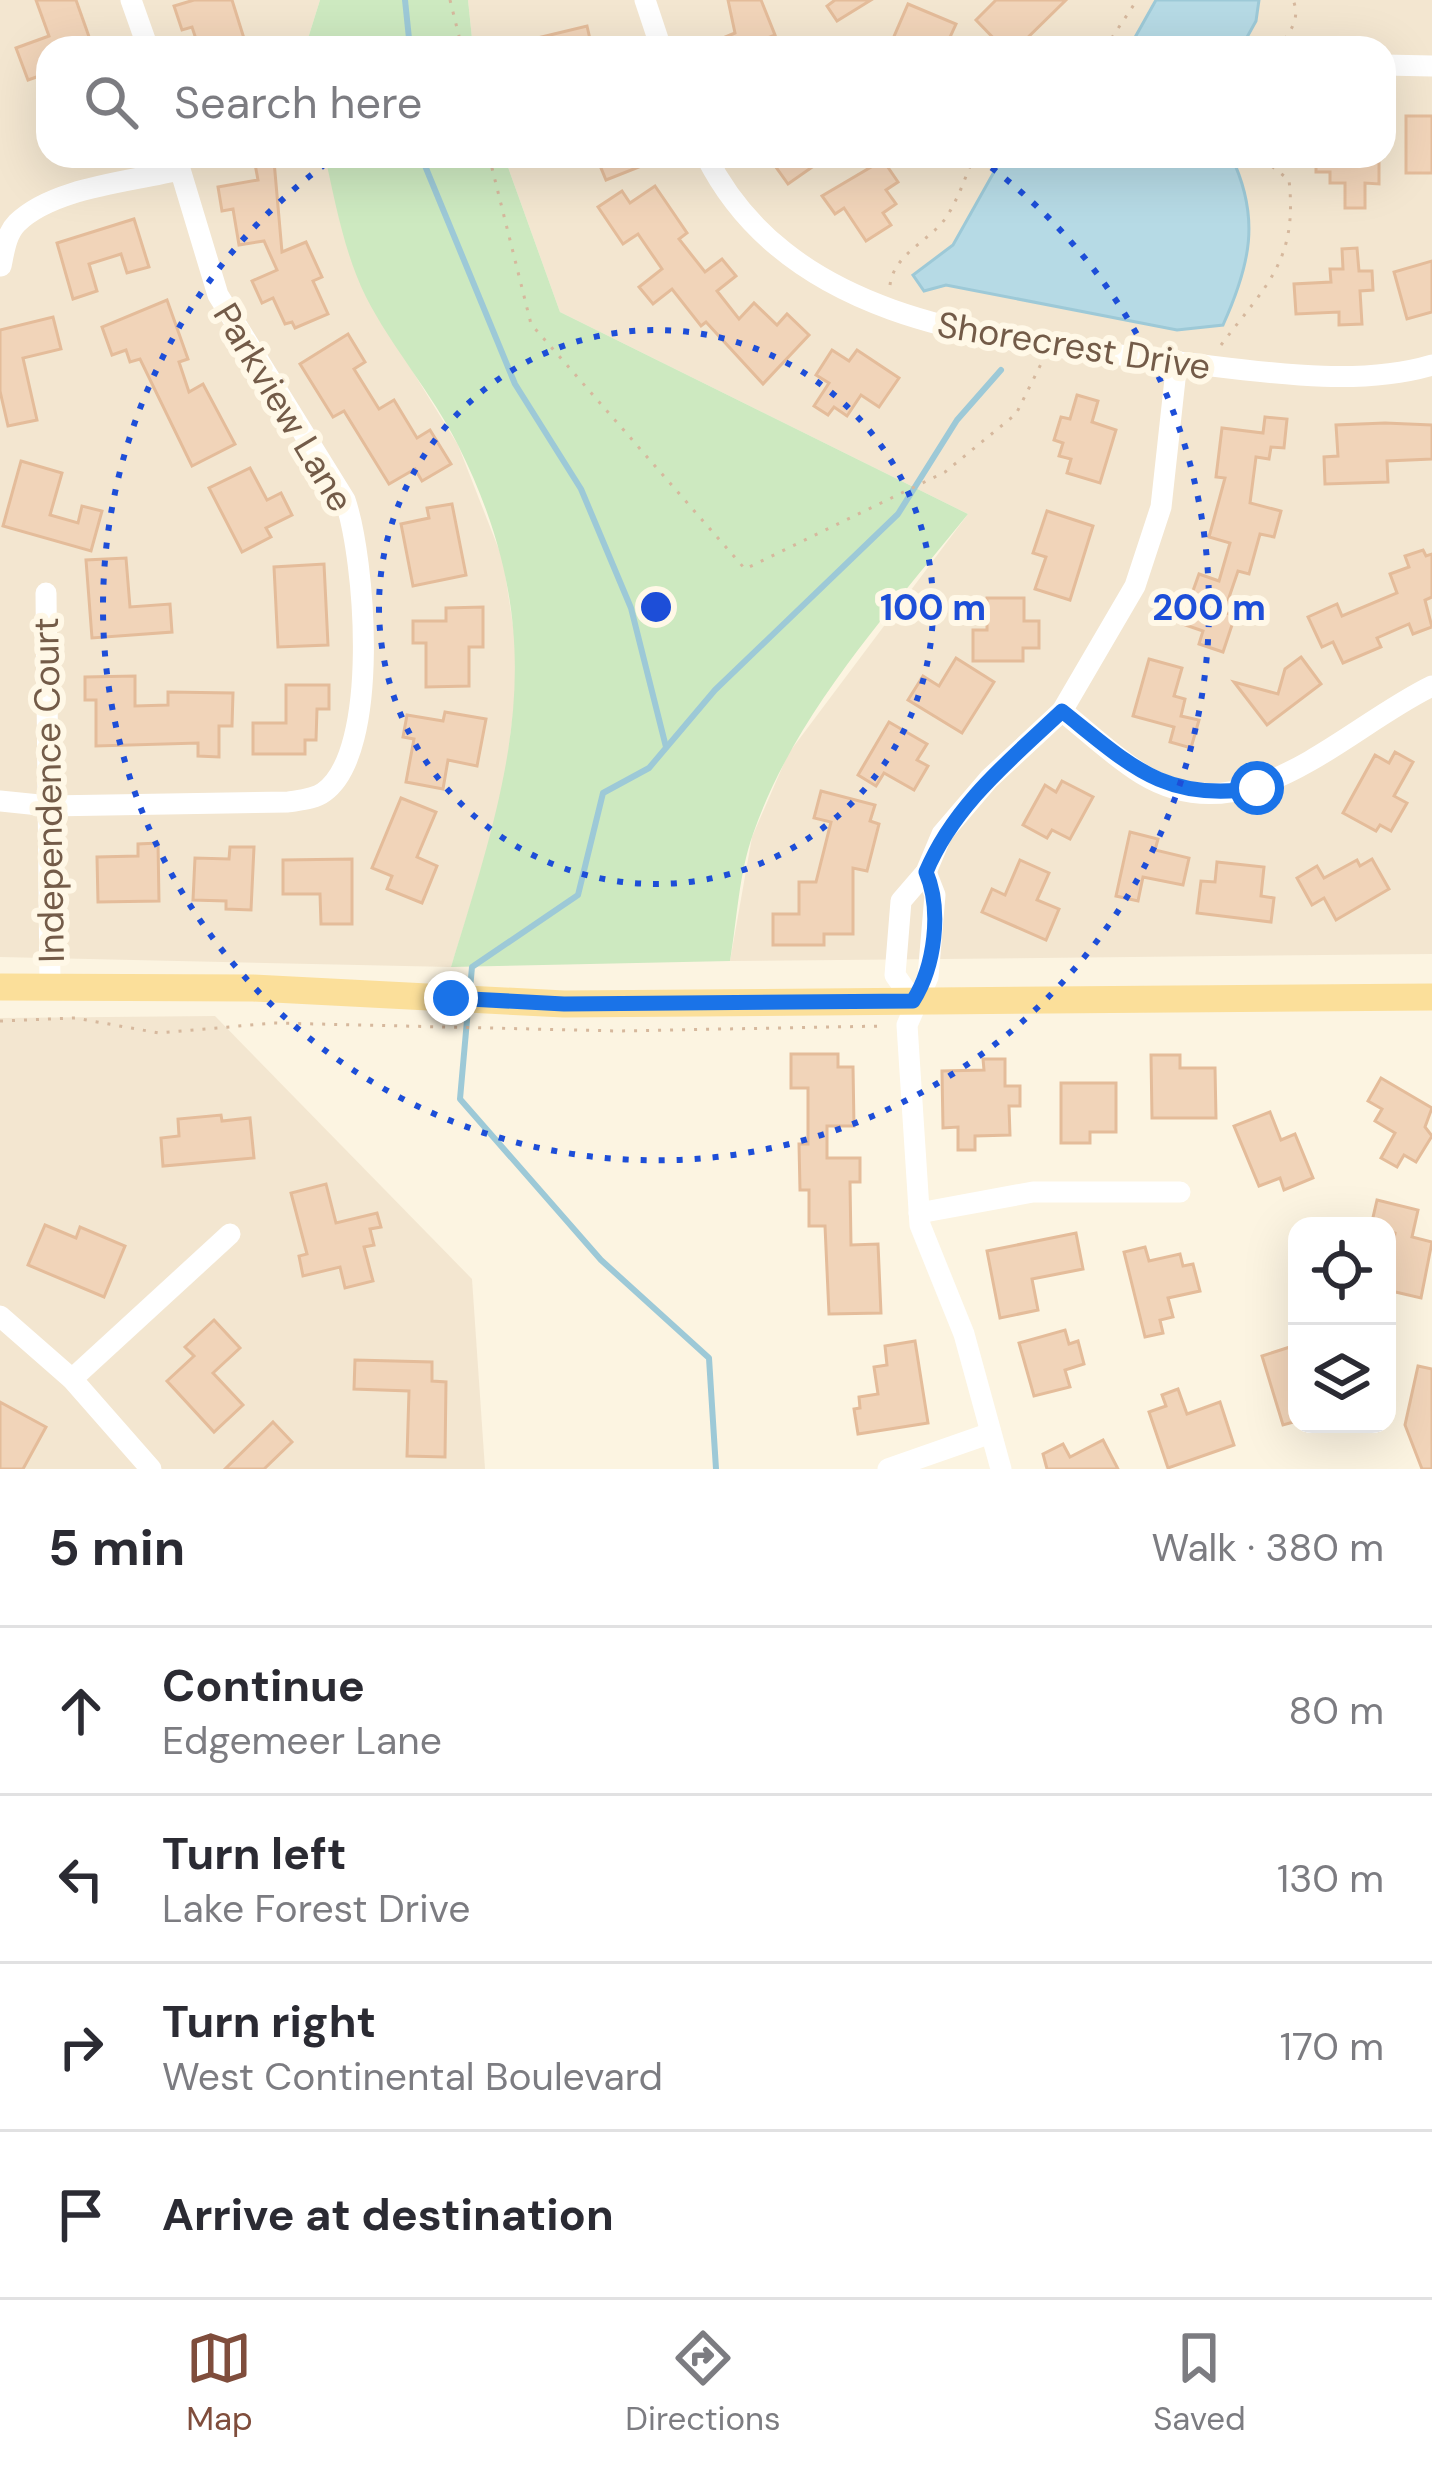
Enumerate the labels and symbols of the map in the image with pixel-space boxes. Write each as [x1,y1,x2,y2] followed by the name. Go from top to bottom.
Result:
[203,294,364,520] street label: Parkview Lane
[934,301,1214,390] street label: Shorecrest Drive
[880,584,986,631] text: 100 m
[1152,584,1266,631] text: 200 m
[635,586,677,628] centre of rings
[22,617,75,963] street label: Independence Court
[1230,761,1284,815] route start
[424,971,478,1025] route end

